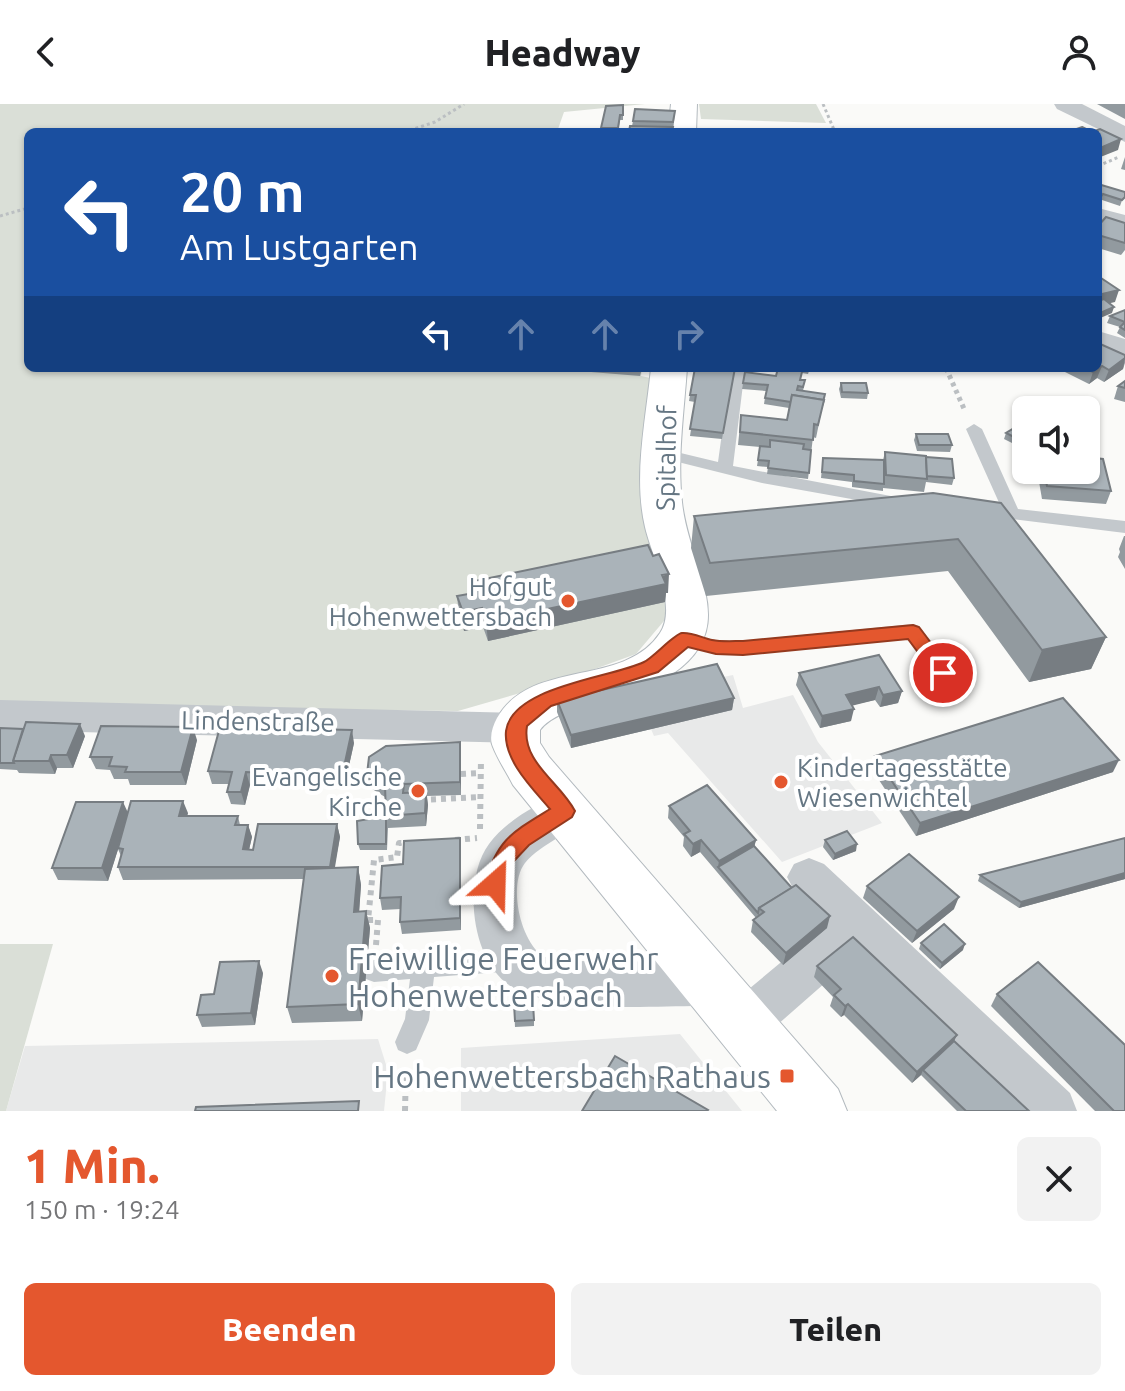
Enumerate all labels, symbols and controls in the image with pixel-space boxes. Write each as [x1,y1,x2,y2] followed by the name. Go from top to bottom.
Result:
[24,30,68,74] icon: back
[1057,30,1101,74] icon: person
[484,32,641,73] text: Headway
[48,160,152,264] icon: left
[180,160,305,223] text: 20 m
[180,226,419,267] text: Am Lustgarten
[415,312,459,356] icon: left
[499,312,543,356] icon: ahead
[583,312,627,356] icon: ahead
[667,312,711,356] icon: right
[1012,396,1100,484] map controls
[1012,396,1100,484] button: sound
[651,404,681,511] street label: Spitalhof
[329,572,552,631] place label: Hofgut Hohenwettersbach
[559,592,577,610] marker: Hofgut Hohenwettersbach
[909,639,977,707] pin
[921,651,965,695] icon: arrive
[181,705,335,737] street label: Lindenstraße
[797,753,1008,812] place label: Kindertagesstätte Wiesenwichtel
[252,762,402,821] place label: Evangelische Kirche
[772,773,790,791] marker: Kindertagesstätte Wiesenwichtel
[409,782,427,800] marker: Evangelische Kirche
[453,842,537,926] position arrow
[348,940,658,1013] place label: Freiwillige Feuerwehr Hohenwettersbach
[323,967,341,985] marker: Freiwillige Feuerwehr Hohenwettersbach
[373,1058,771,1094] place label: Hohenwettersbach Rathaus
[778,1067,796,1085] marker: Hohenwettersbach Rathaus
[1017,1137,1101,1221] button: close
[24,1138,160,1192] text: 1 Min.
[24,1195,180,1224] text: 150 m · 19:24
[24,1283,555,1375] button: Beenden
[571,1283,1101,1375] button: Teilen

